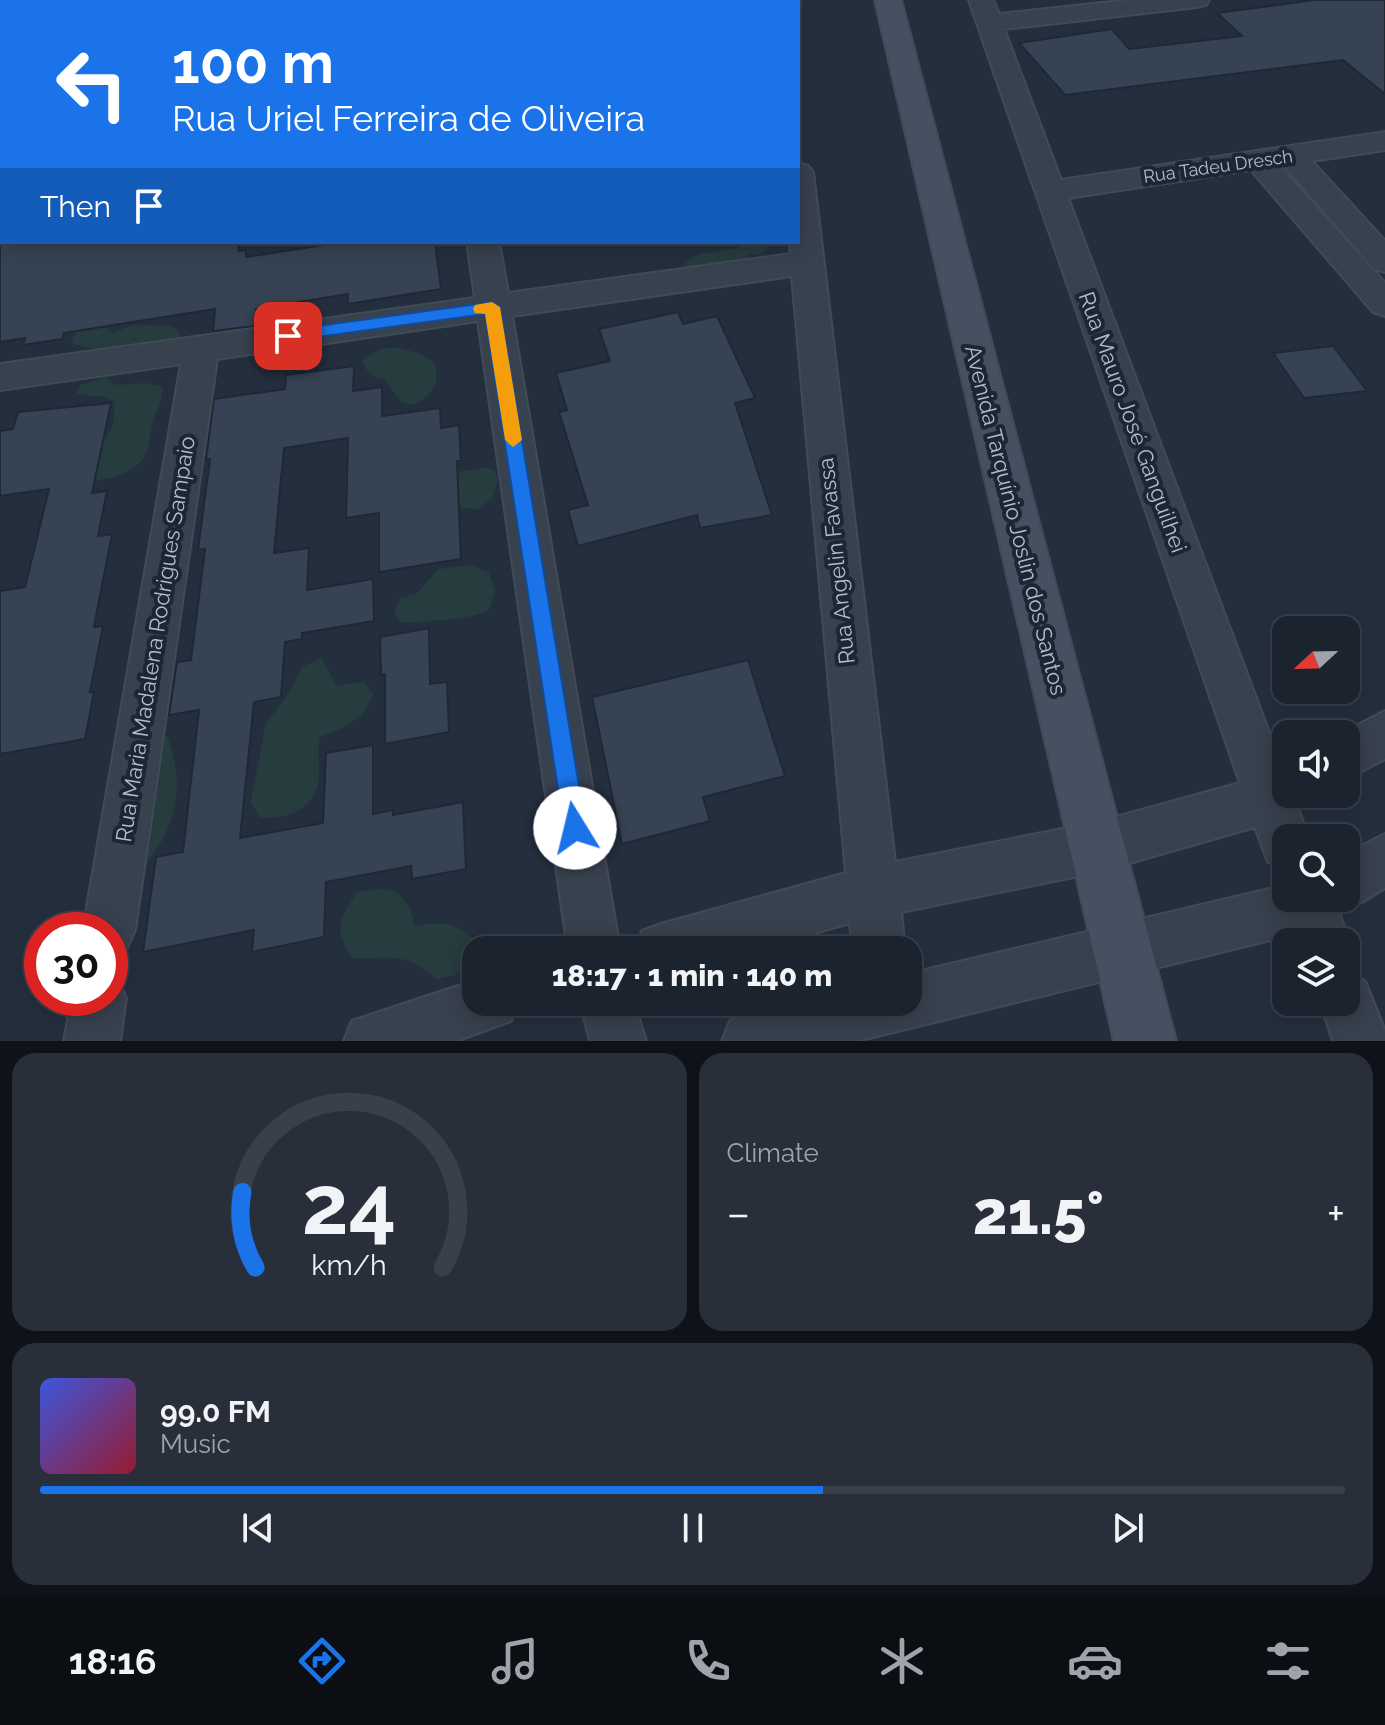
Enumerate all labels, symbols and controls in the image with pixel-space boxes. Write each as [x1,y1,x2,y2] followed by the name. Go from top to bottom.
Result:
[172,30,334,96] text: 100 m
[40,32,144,136] icon: left
[172,97,645,139] text: Rua Uriel Ferreira de Oliveira
[1142,145,1294,187] street label: Rua Tadeu Dresch
[127,184,171,228] icon: arrive
[40,189,111,224] text: Then
[1074,288,1192,556] street label: Rua Mauro José Ganguilhei
[254,302,322,370] pin
[266,314,310,358] icon: arrive
[960,342,1072,698] street label: Avenida Tarquínio Joslin dos Santos
[110,434,200,844] street label: Rua Maria Madalena Rodrigues Sampaio
[812,456,860,666] street label: Rua Angelin Favassa
[1272,616,1360,704] north arrow
[1272,616,1360,1016] map controls
[1272,720,1360,808] button: sound
[533,786,617,870] position arrow
[1272,824,1360,912] button: search
[24,912,128,1016] speed limit sign: 30
[1272,928,1360,1016] button: layers
[552,958,832,993] text: 18:17 · 1 min · 140 m
[727,1138,819,1168] text: Climate
[302,1156,396,1253] text: 24
[973,1178,1104,1248] text: 21.5°
[727,1188,750,1239] text: −
[1327,1188,1345,1239] text: +
[312,1248,387,1282] text: km/h
[160,1394,271,1429] text: 99.0 FM
[160,1429,231,1459] text: Music
[236,1506,280,1550] icon: previous
[671,1506,715,1550] icon: pause
[1106,1506,1150,1550] icon: next
[294,1633,350,1689] icon: directions
[487,1633,543,1689] icon: music
[680,1633,736,1689] icon: phone
[874,1633,930,1689] icon: climate
[1067,1633,1123,1689] icon: car
[1260,1633,1316,1689] icon: filters
[69,1640,157,1682] text: 18:16

